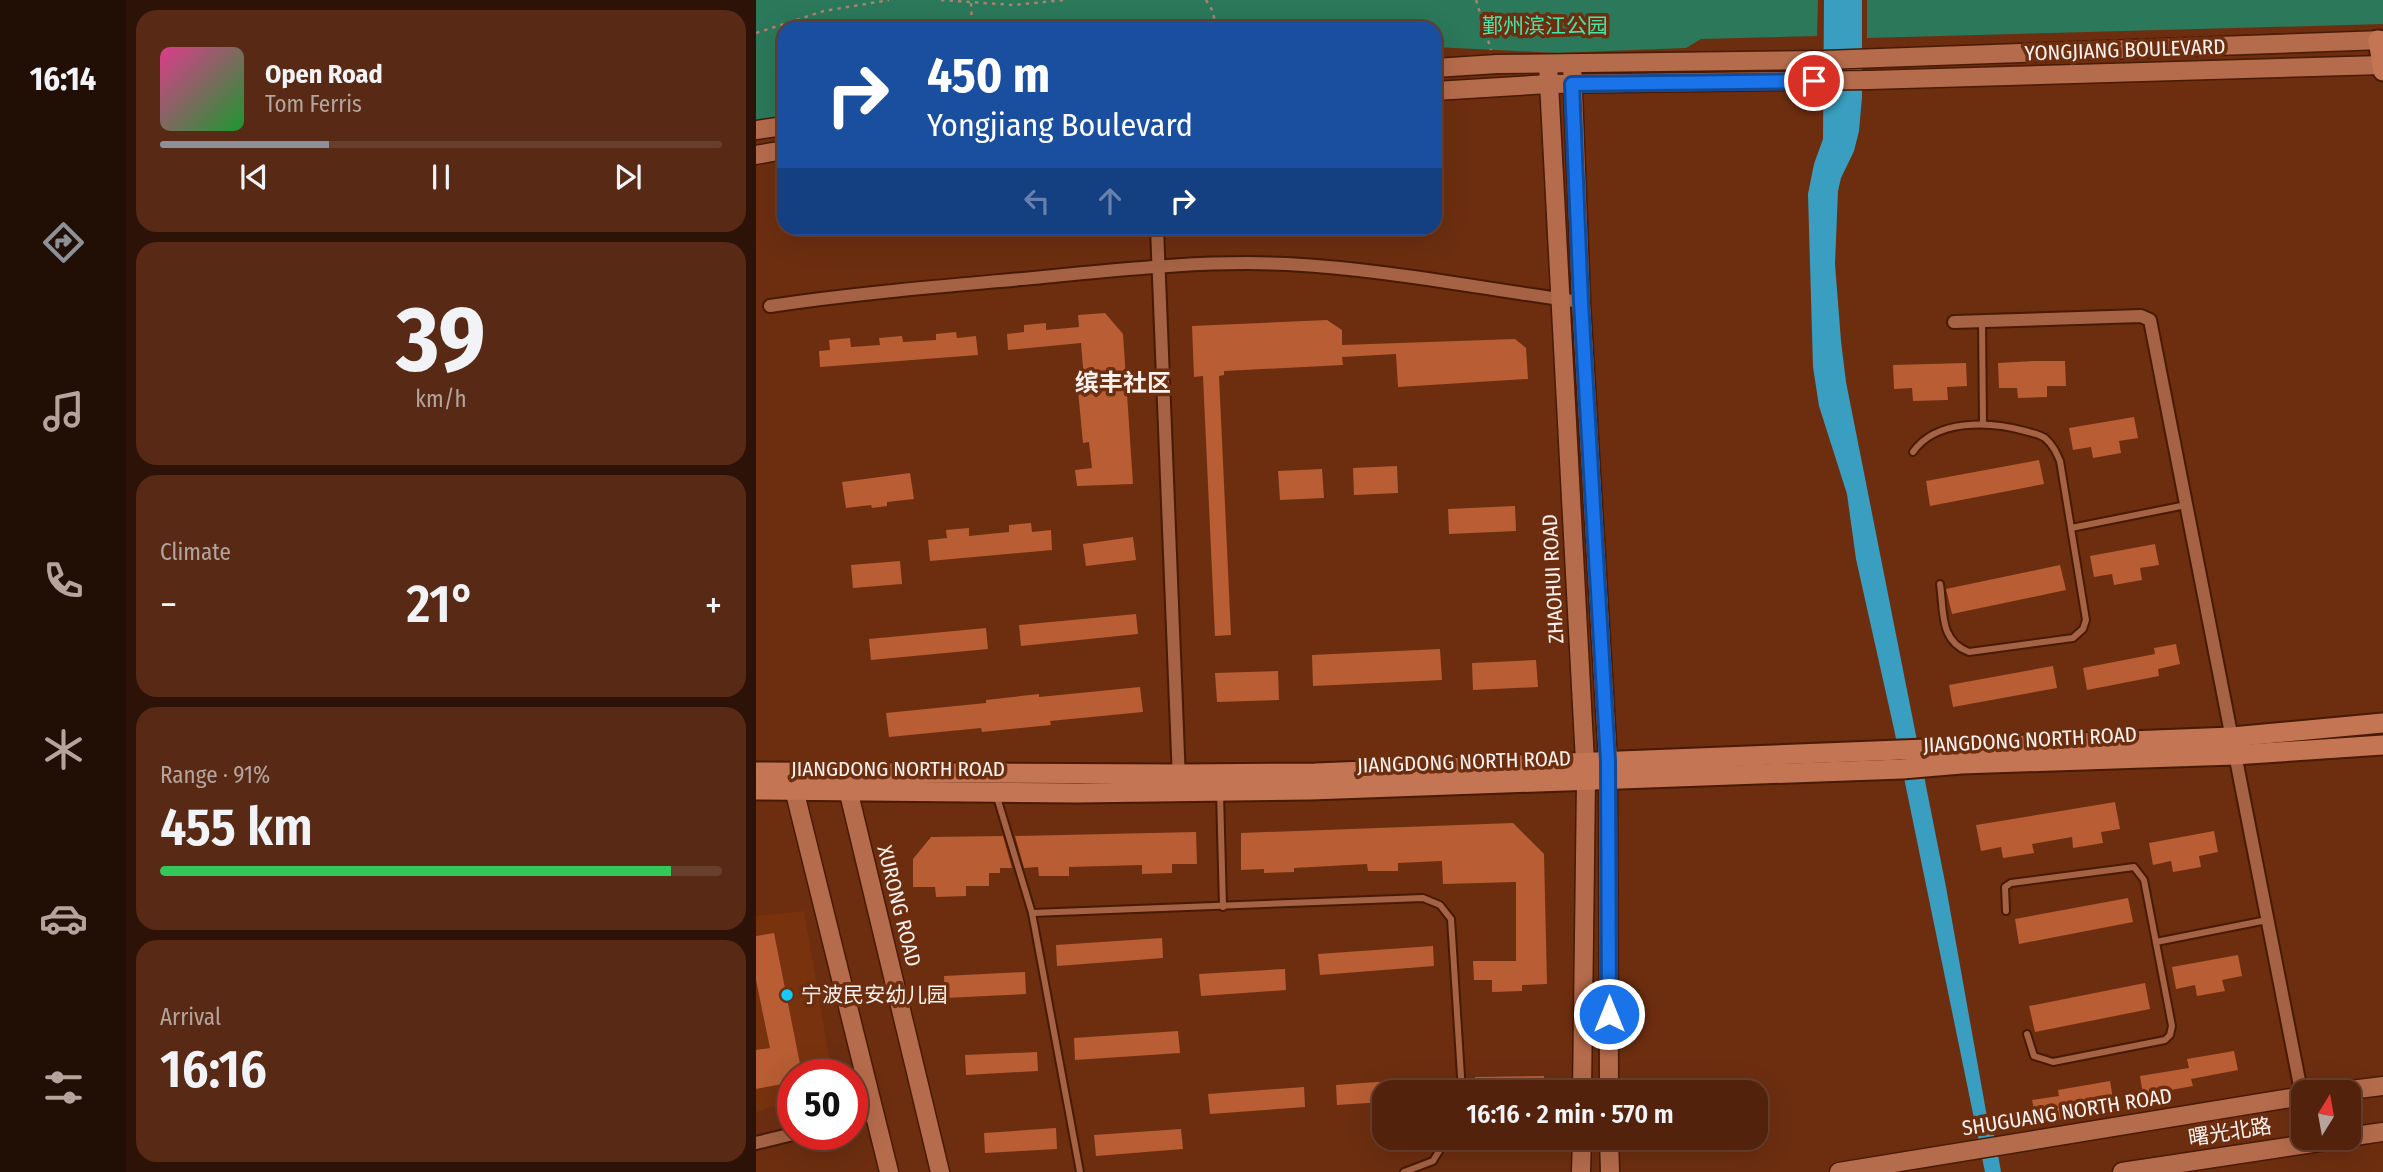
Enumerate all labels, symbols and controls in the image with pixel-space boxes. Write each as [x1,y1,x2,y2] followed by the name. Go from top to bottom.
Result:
[1482,13,1608,39] park label: 鄞州滨江公园
[2024,34,2226,66] street label: YONGJIANG BOULEVARD
[927,46,1050,105] text: 450 m
[812,49,903,140] icon: right
[1784,51,1844,111] pin
[265,59,383,90] text: Open Road
[30,60,96,98] text: 16:14
[1795,62,1833,100] icon: arrive
[265,90,362,118] text: Tom Ferris
[927,106,1193,144] text: Yongjiang Boulevard
[235,158,273,196] icon: previous
[422,158,460,196] icon: pause
[609,158,647,196] icon: next
[1018,182,1056,220] icon: left
[1091,182,1129,220] icon: ahead
[1164,182,1202,220] icon: right
[39,218,88,267] icon: directions
[396,285,486,394] text: 39
[1075,369,1171,397] district label: 缤丰社区
[415,385,467,413] text: km/h
[39,387,88,436] icon: music
[1537,514,1569,644] street label: ZHAOHUI ROAD
[160,538,231,566] text: Climate
[39,556,88,605] icon: phone
[406,573,475,636] text: 21°
[160,582,177,628] text: −
[705,582,722,628] text: +
[1922,721,2138,759] street label: JIANGDONG NORTH ROAD
[39,725,88,774] icon: climate
[1357,745,1571,779] street label: JIANGDONG NORTH ROAD
[791,756,1005,782] street label: JIANGDONG NORTH ROAD
[160,761,270,789] text: Range · 91%
[160,796,313,859] text: 455 km
[871,843,927,969] street label: XURONG ROAD
[39,894,88,943] icon: car
[1572,977,1646,1051] position arrow
[801,982,948,1008] place label: 宁波民安幼儿园
[779,987,795,1003] marker: 宁波民安幼儿园
[160,1003,221,1031] text: Arrival
[160,1038,267,1101] text: 16:16
[777,1059,868,1150] speed limit sign: 50
[39,1063,88,1112] icon: filters
[2291,1080,2361,1150] north arrow
[2291,1080,2361,1150] map controls
[1960,1083,2174,1141] street label: SHUGUANG NORTH ROAD
[1466,1099,1674,1130] text: 16:16 · 2 min · 570 m
[2186,1113,2274,1151] street label: 曙光北路

